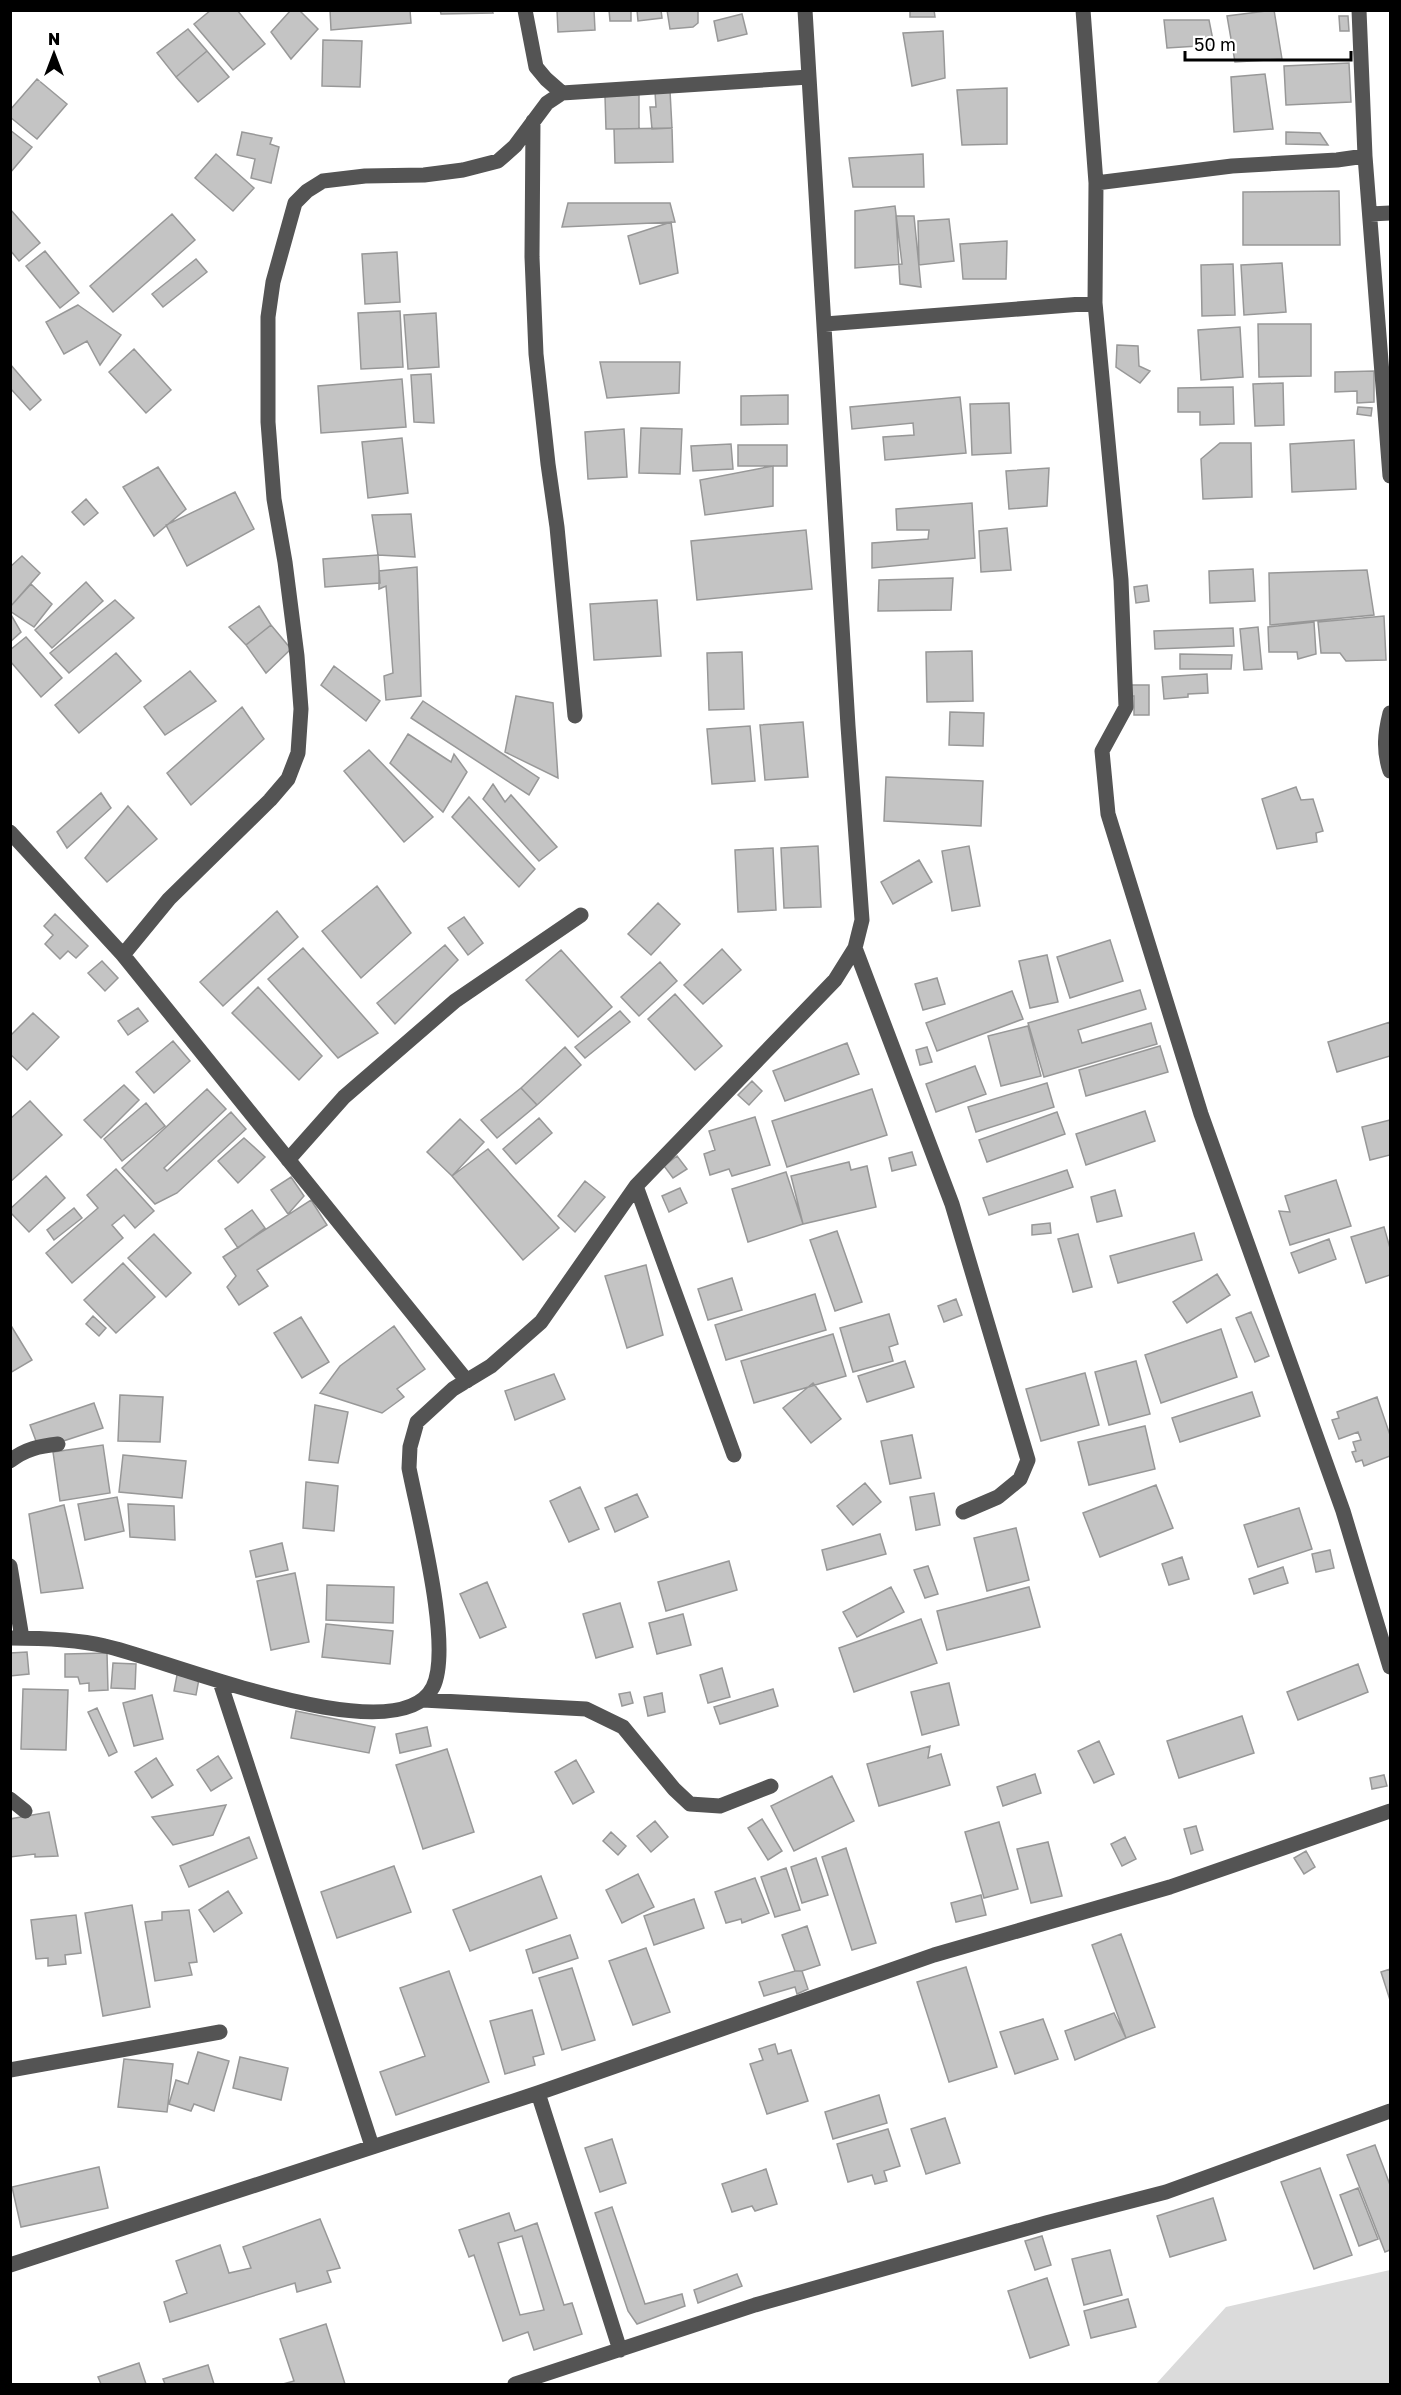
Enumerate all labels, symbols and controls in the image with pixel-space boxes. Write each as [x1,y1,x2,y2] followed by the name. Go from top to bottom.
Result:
[24,24,84,84] north arrow
[1185,24,1352,62] scale bar
[48,29,60,49] text: N
[1194,33,1236,55] text: 50 m

